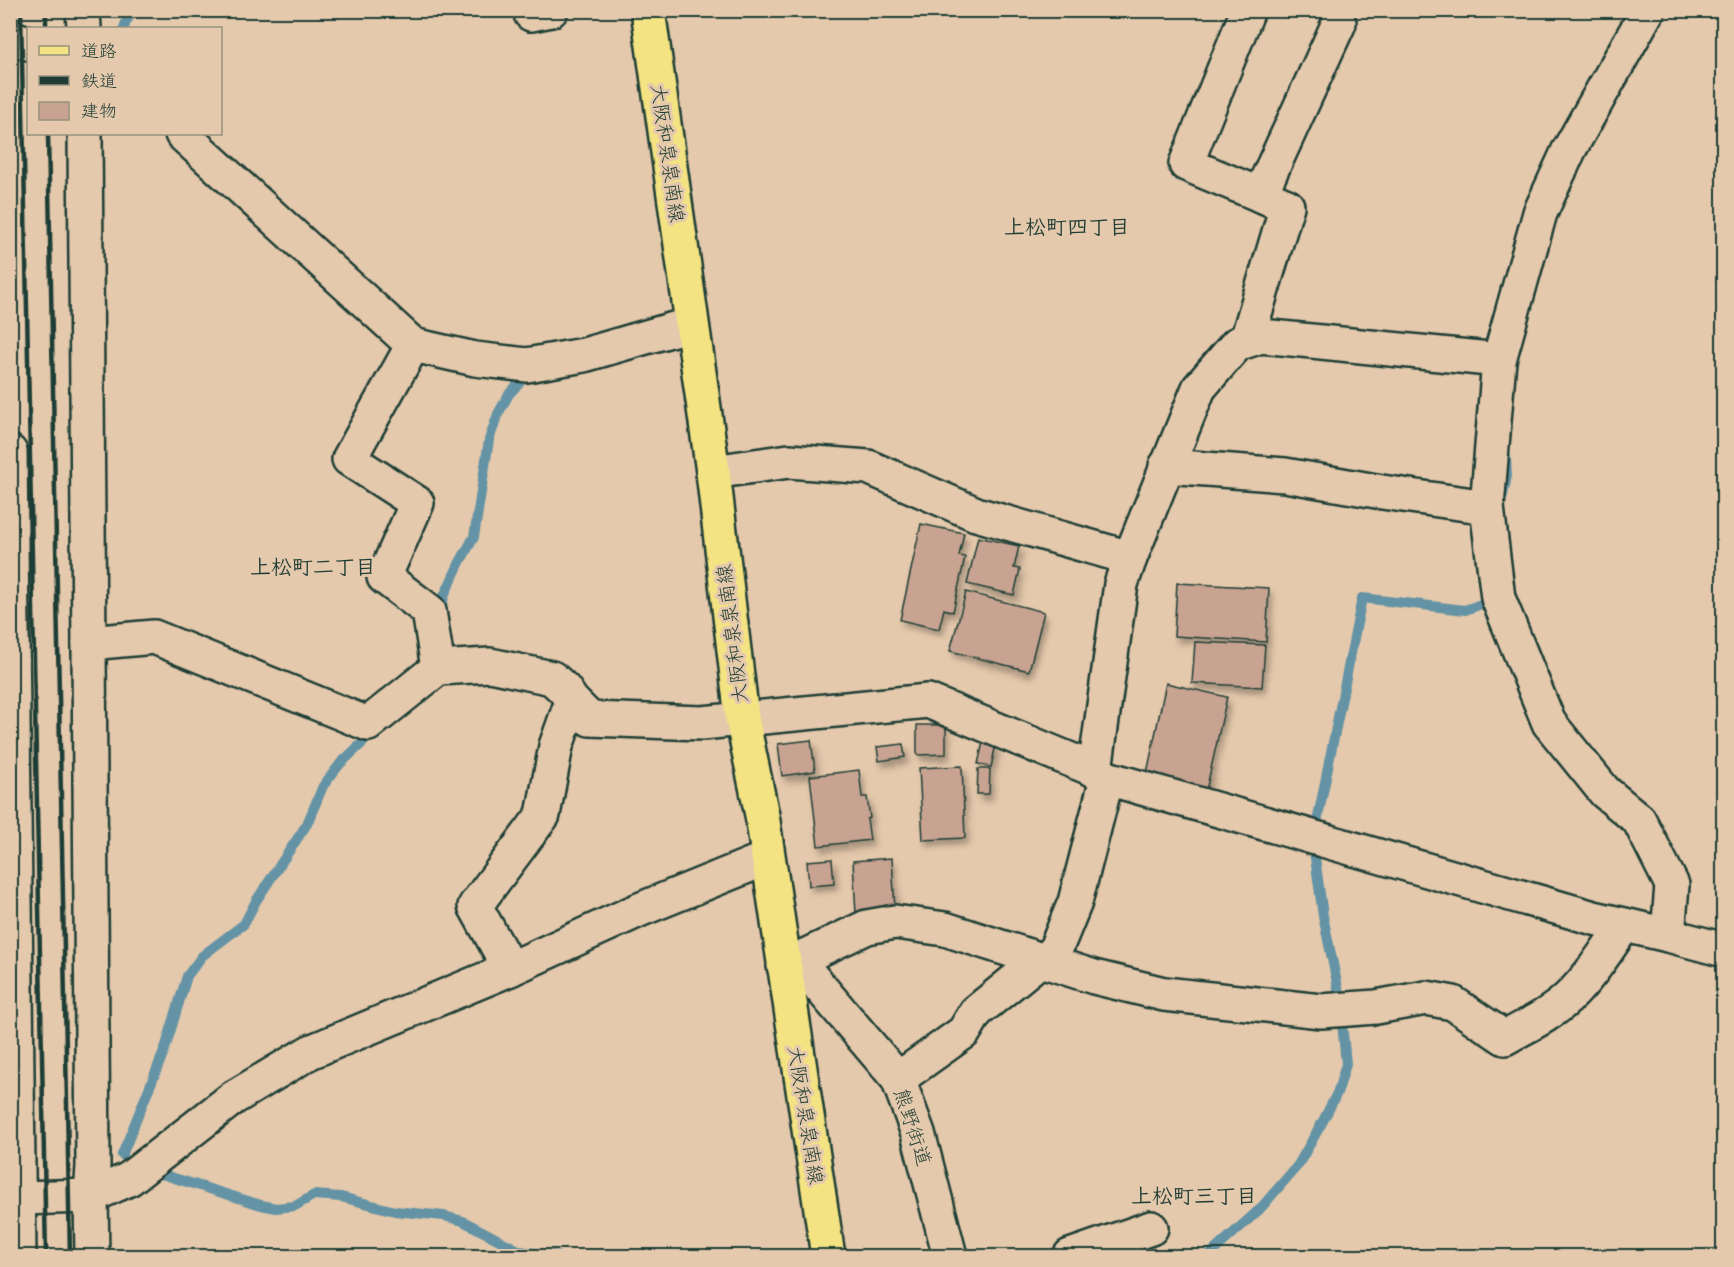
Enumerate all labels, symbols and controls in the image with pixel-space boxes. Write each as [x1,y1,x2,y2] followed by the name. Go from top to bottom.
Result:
[27,27,222,135] legend
[81,40,117,63] text: 道路
[81,70,117,93] text: 鉄道
[645,82,690,224] street label: 大阪和泉泉南線
[81,100,117,123] text: 建物
[1004,214,1130,241] district label: 上松町四丁目
[250,554,376,581] district label: 上松町二丁目
[712,563,753,705] street label: 大阪和泉泉南線
[782,1044,829,1186] street label: 大阪和泉泉南線
[888,1085,937,1169] street label: 熊野街道
[1131,1183,1257,1210] district label: 上松町三丁目

